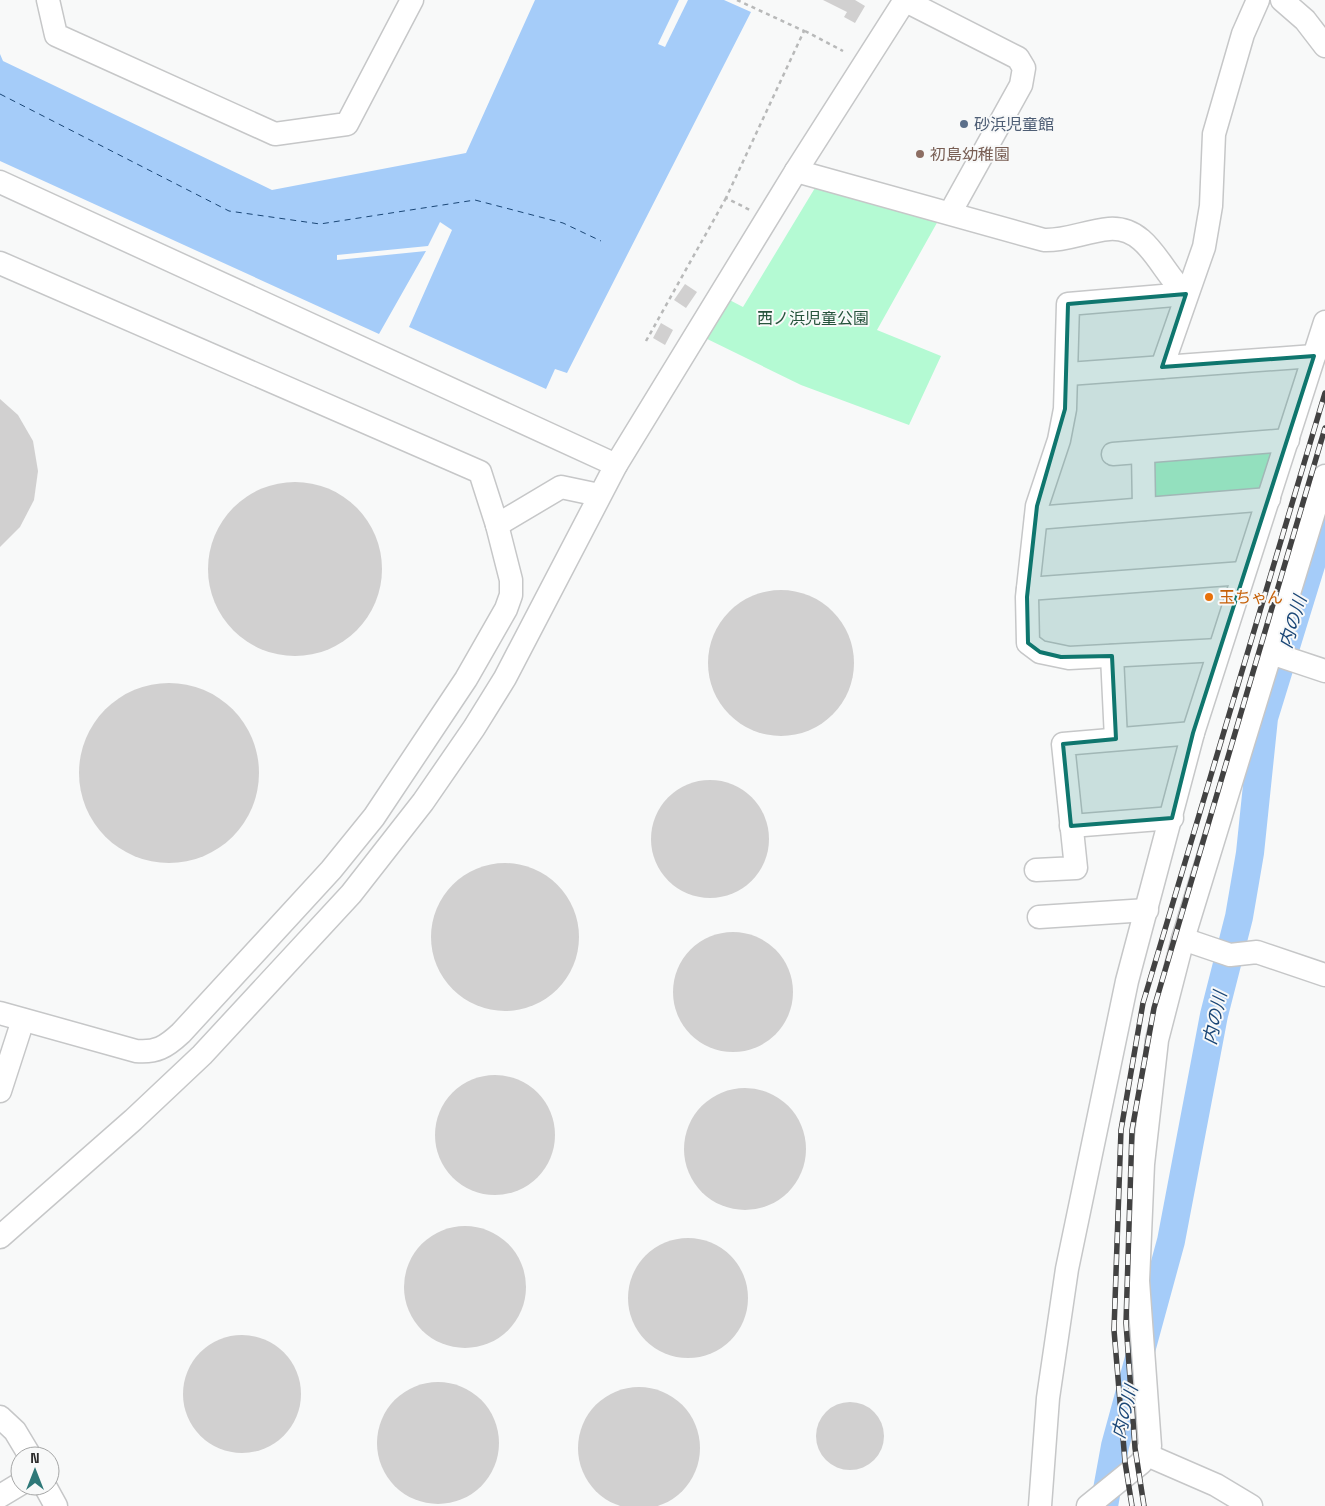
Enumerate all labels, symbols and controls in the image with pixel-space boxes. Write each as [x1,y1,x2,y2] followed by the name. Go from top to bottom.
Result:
[974,114,1054,135] place label: 砂浜児童館
[958,118,970,130] marker: 砂浜児童館
[930,144,1010,165] place label: 初島幼稚園
[914,148,926,160] marker: 初島幼稚園
[757,308,869,329] park label: 西ノ浜児童公園
[1219,587,1283,608] place label: 玉ちゃん
[1203,591,1215,603] marker: 玉ちゃん
[1274,591,1312,651] water label: 内の川
[1198,987,1232,1047] water label: 内の川
[1106,1381,1143,1441] water label: 内の川
[10,1446,60,1496] north arrow
[30,1449,40,1467] text: N

